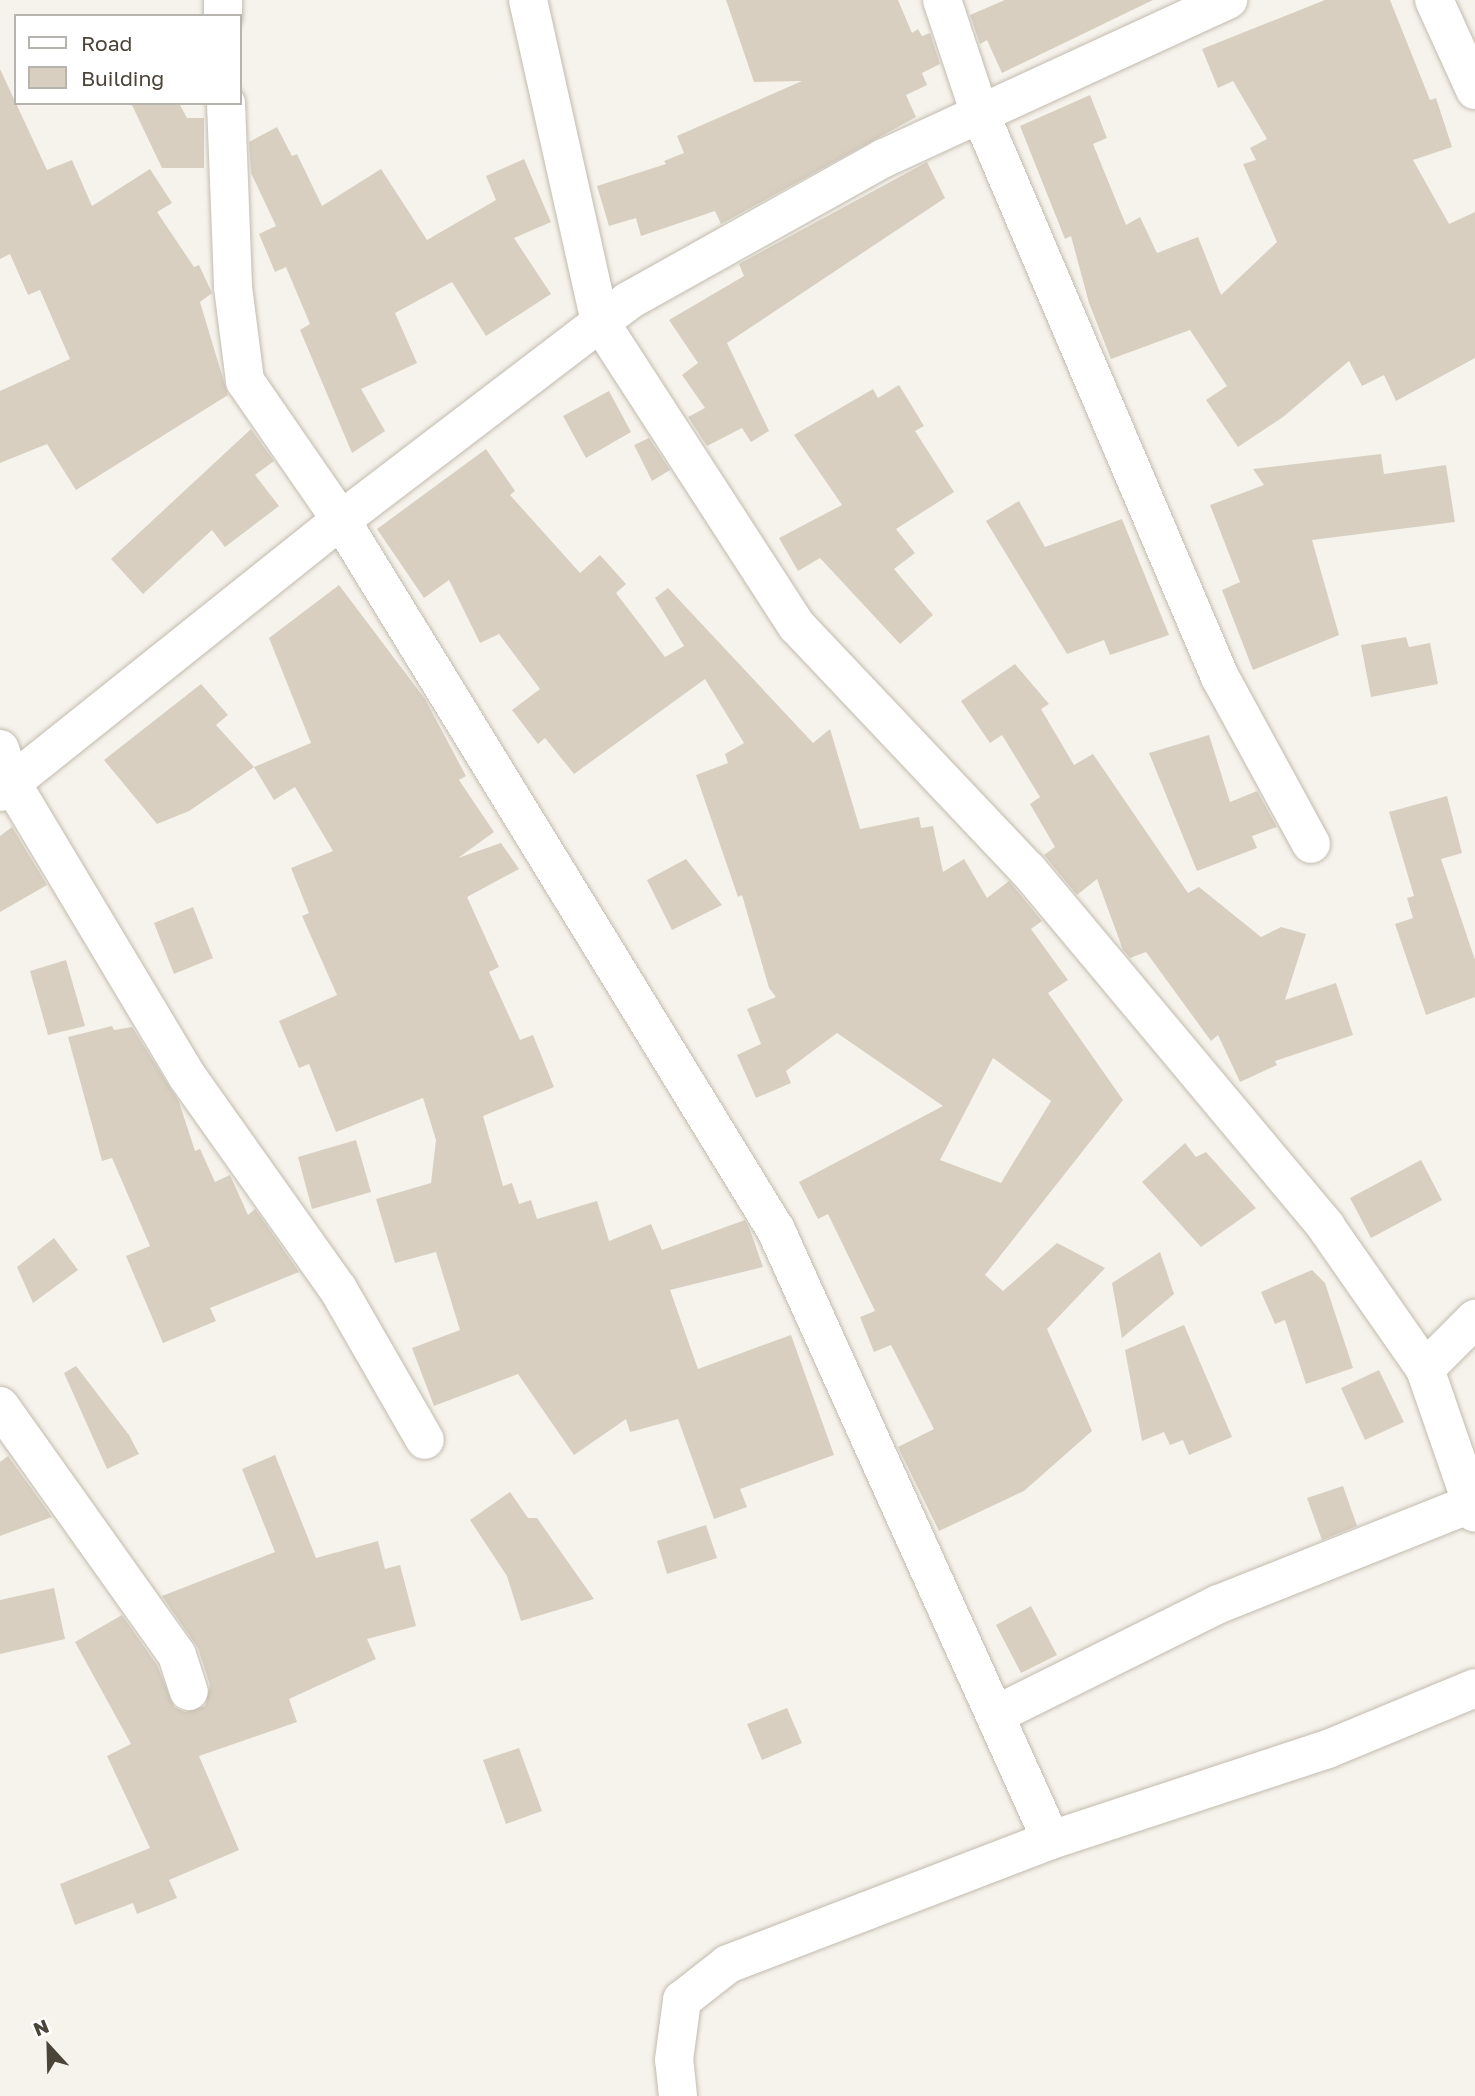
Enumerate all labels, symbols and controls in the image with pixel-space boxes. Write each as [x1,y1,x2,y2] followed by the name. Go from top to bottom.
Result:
[14,14,242,105] legend
[81,30,132,56] text: Road
[81,65,164,91] text: Building
[14,2012,84,2082] north arrow
[30,2014,52,2040] text: N

